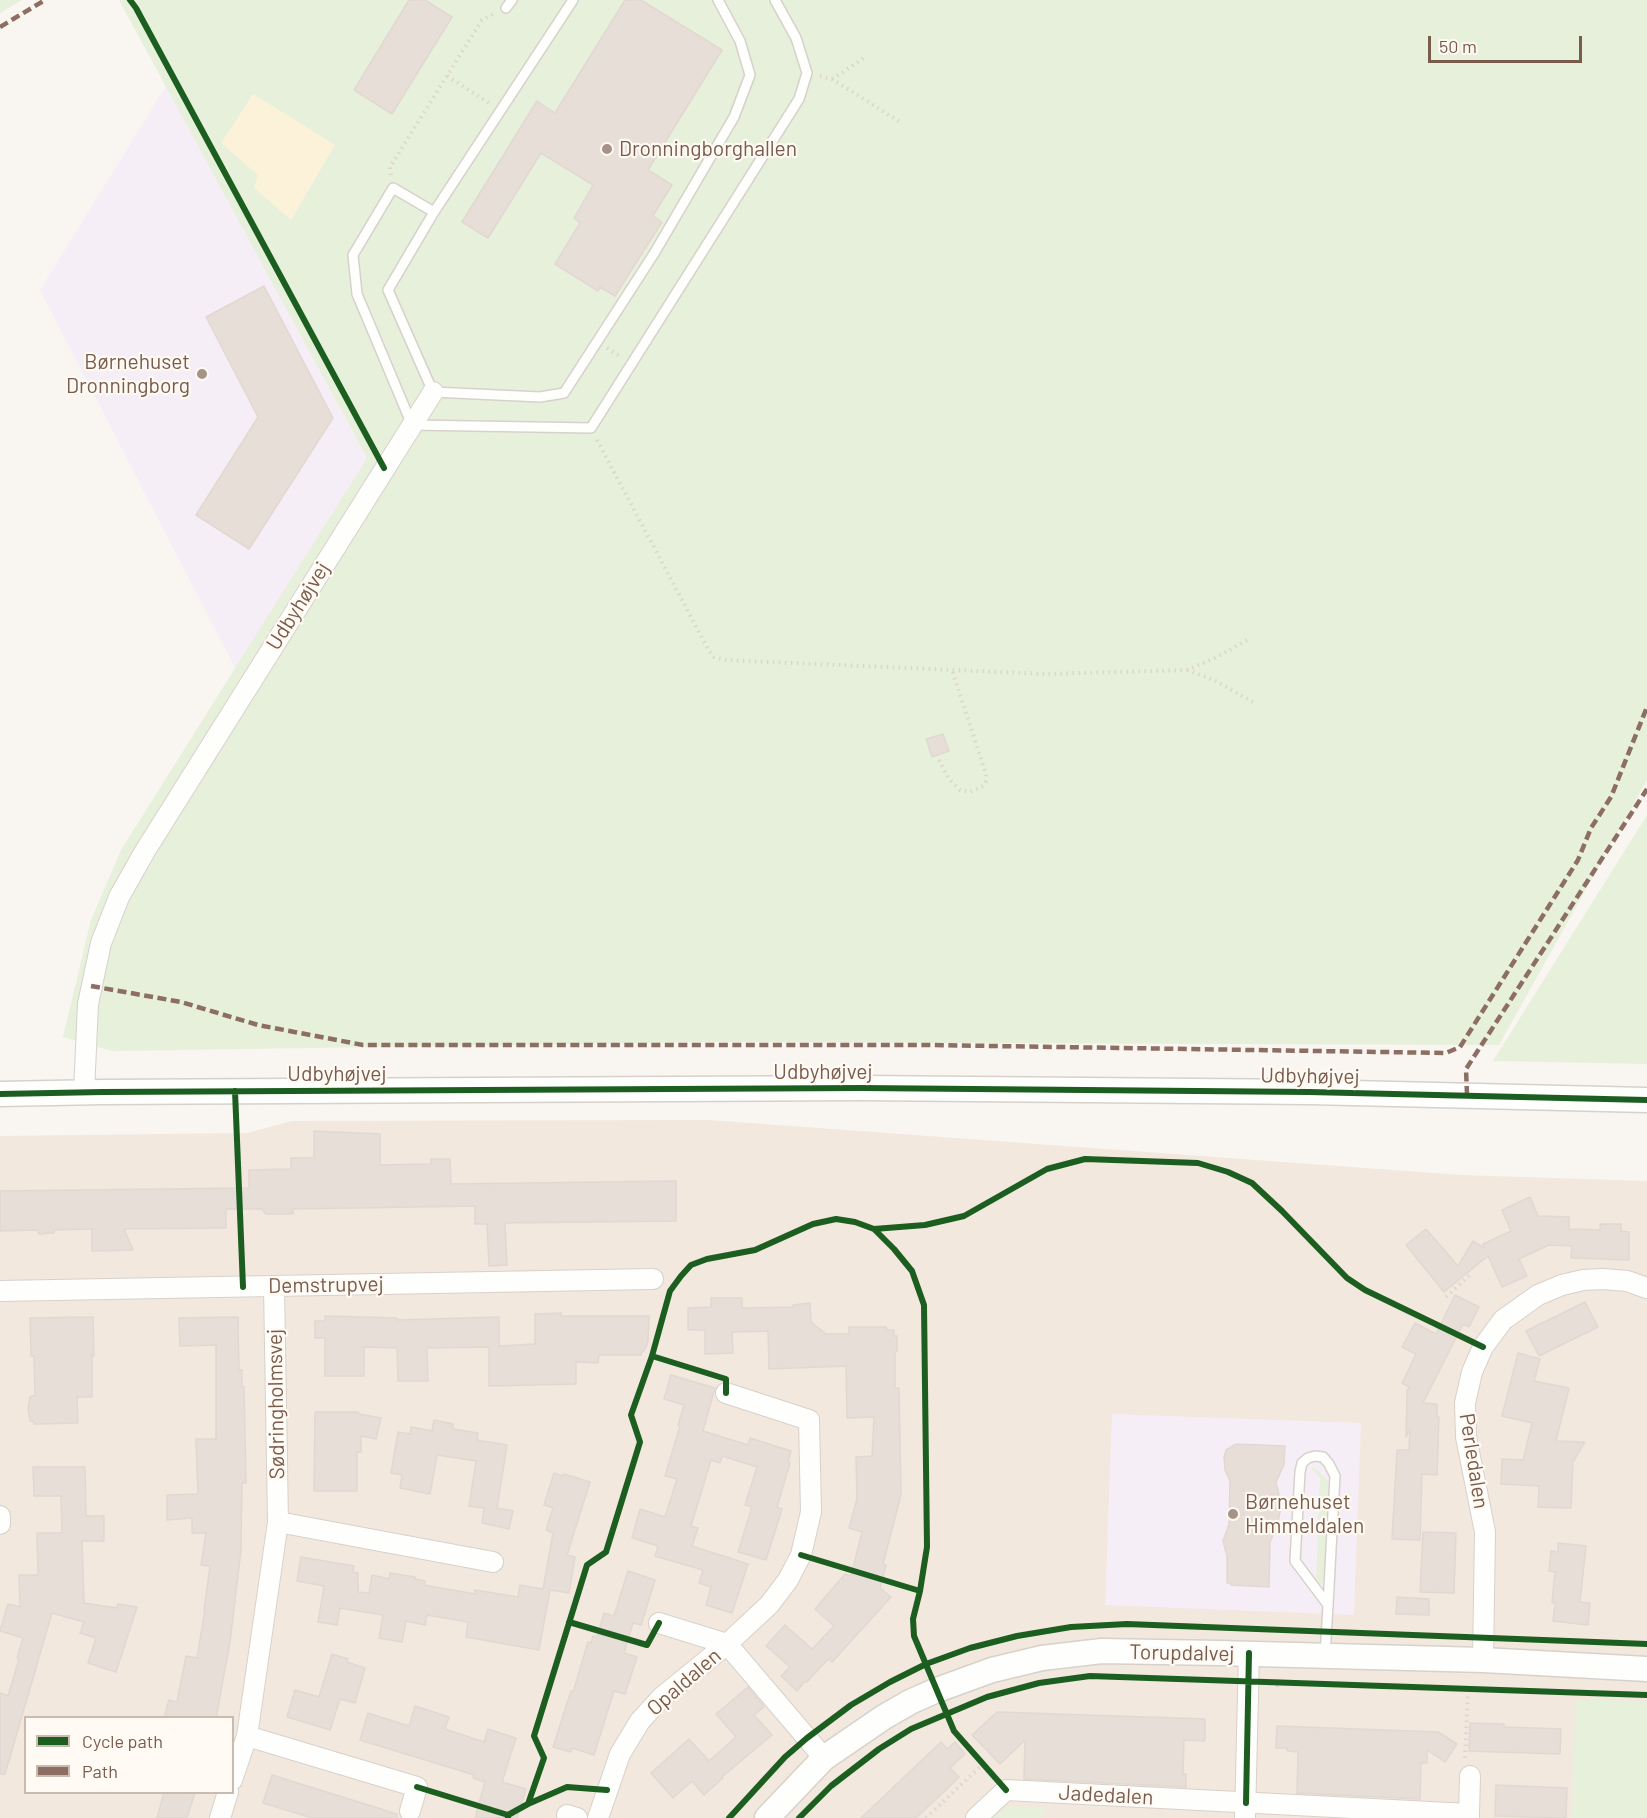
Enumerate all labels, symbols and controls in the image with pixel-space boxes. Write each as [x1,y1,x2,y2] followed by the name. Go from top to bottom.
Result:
[1431,24,1586,62] scale bar
[1439,35,1477,57] text: 50 m
[619,136,797,162] place label: Dronningborghallen
[600,142,614,156] marker: Dronningborghallen
[66,349,190,399] place label: Børnehuset Dronningborg
[195,367,209,381] marker: Børnehuset Dronningborg
[261,557,335,655] street label: Udbyhøjvej
[773,1059,873,1085] street label: Udbyhøjvej
[287,1061,387,1087] street label: Udbyhøjvej
[1260,1063,1360,1089] street label: Udbyhøjvej
[268,1271,384,1299] street label: Demstrupvej
[262,1328,290,1480] street label: Sødringholmsvej
[1454,1411,1494,1511] street label: Perledalen
[1245,1489,1364,1539] place label: Børnehuset Himmeldalen
[1226,1507,1240,1521] marker: Børnehuset Himmeldalen
[1129,1639,1235,1667] street label: Torupdalvej
[642,1643,726,1721] street label: Opaldalen
[24,1716,234,1794] legend
[82,1730,163,1752] text: Cycle path
[82,1760,118,1782] text: Path
[1058,1780,1154,1810] street label: Jadedalen

